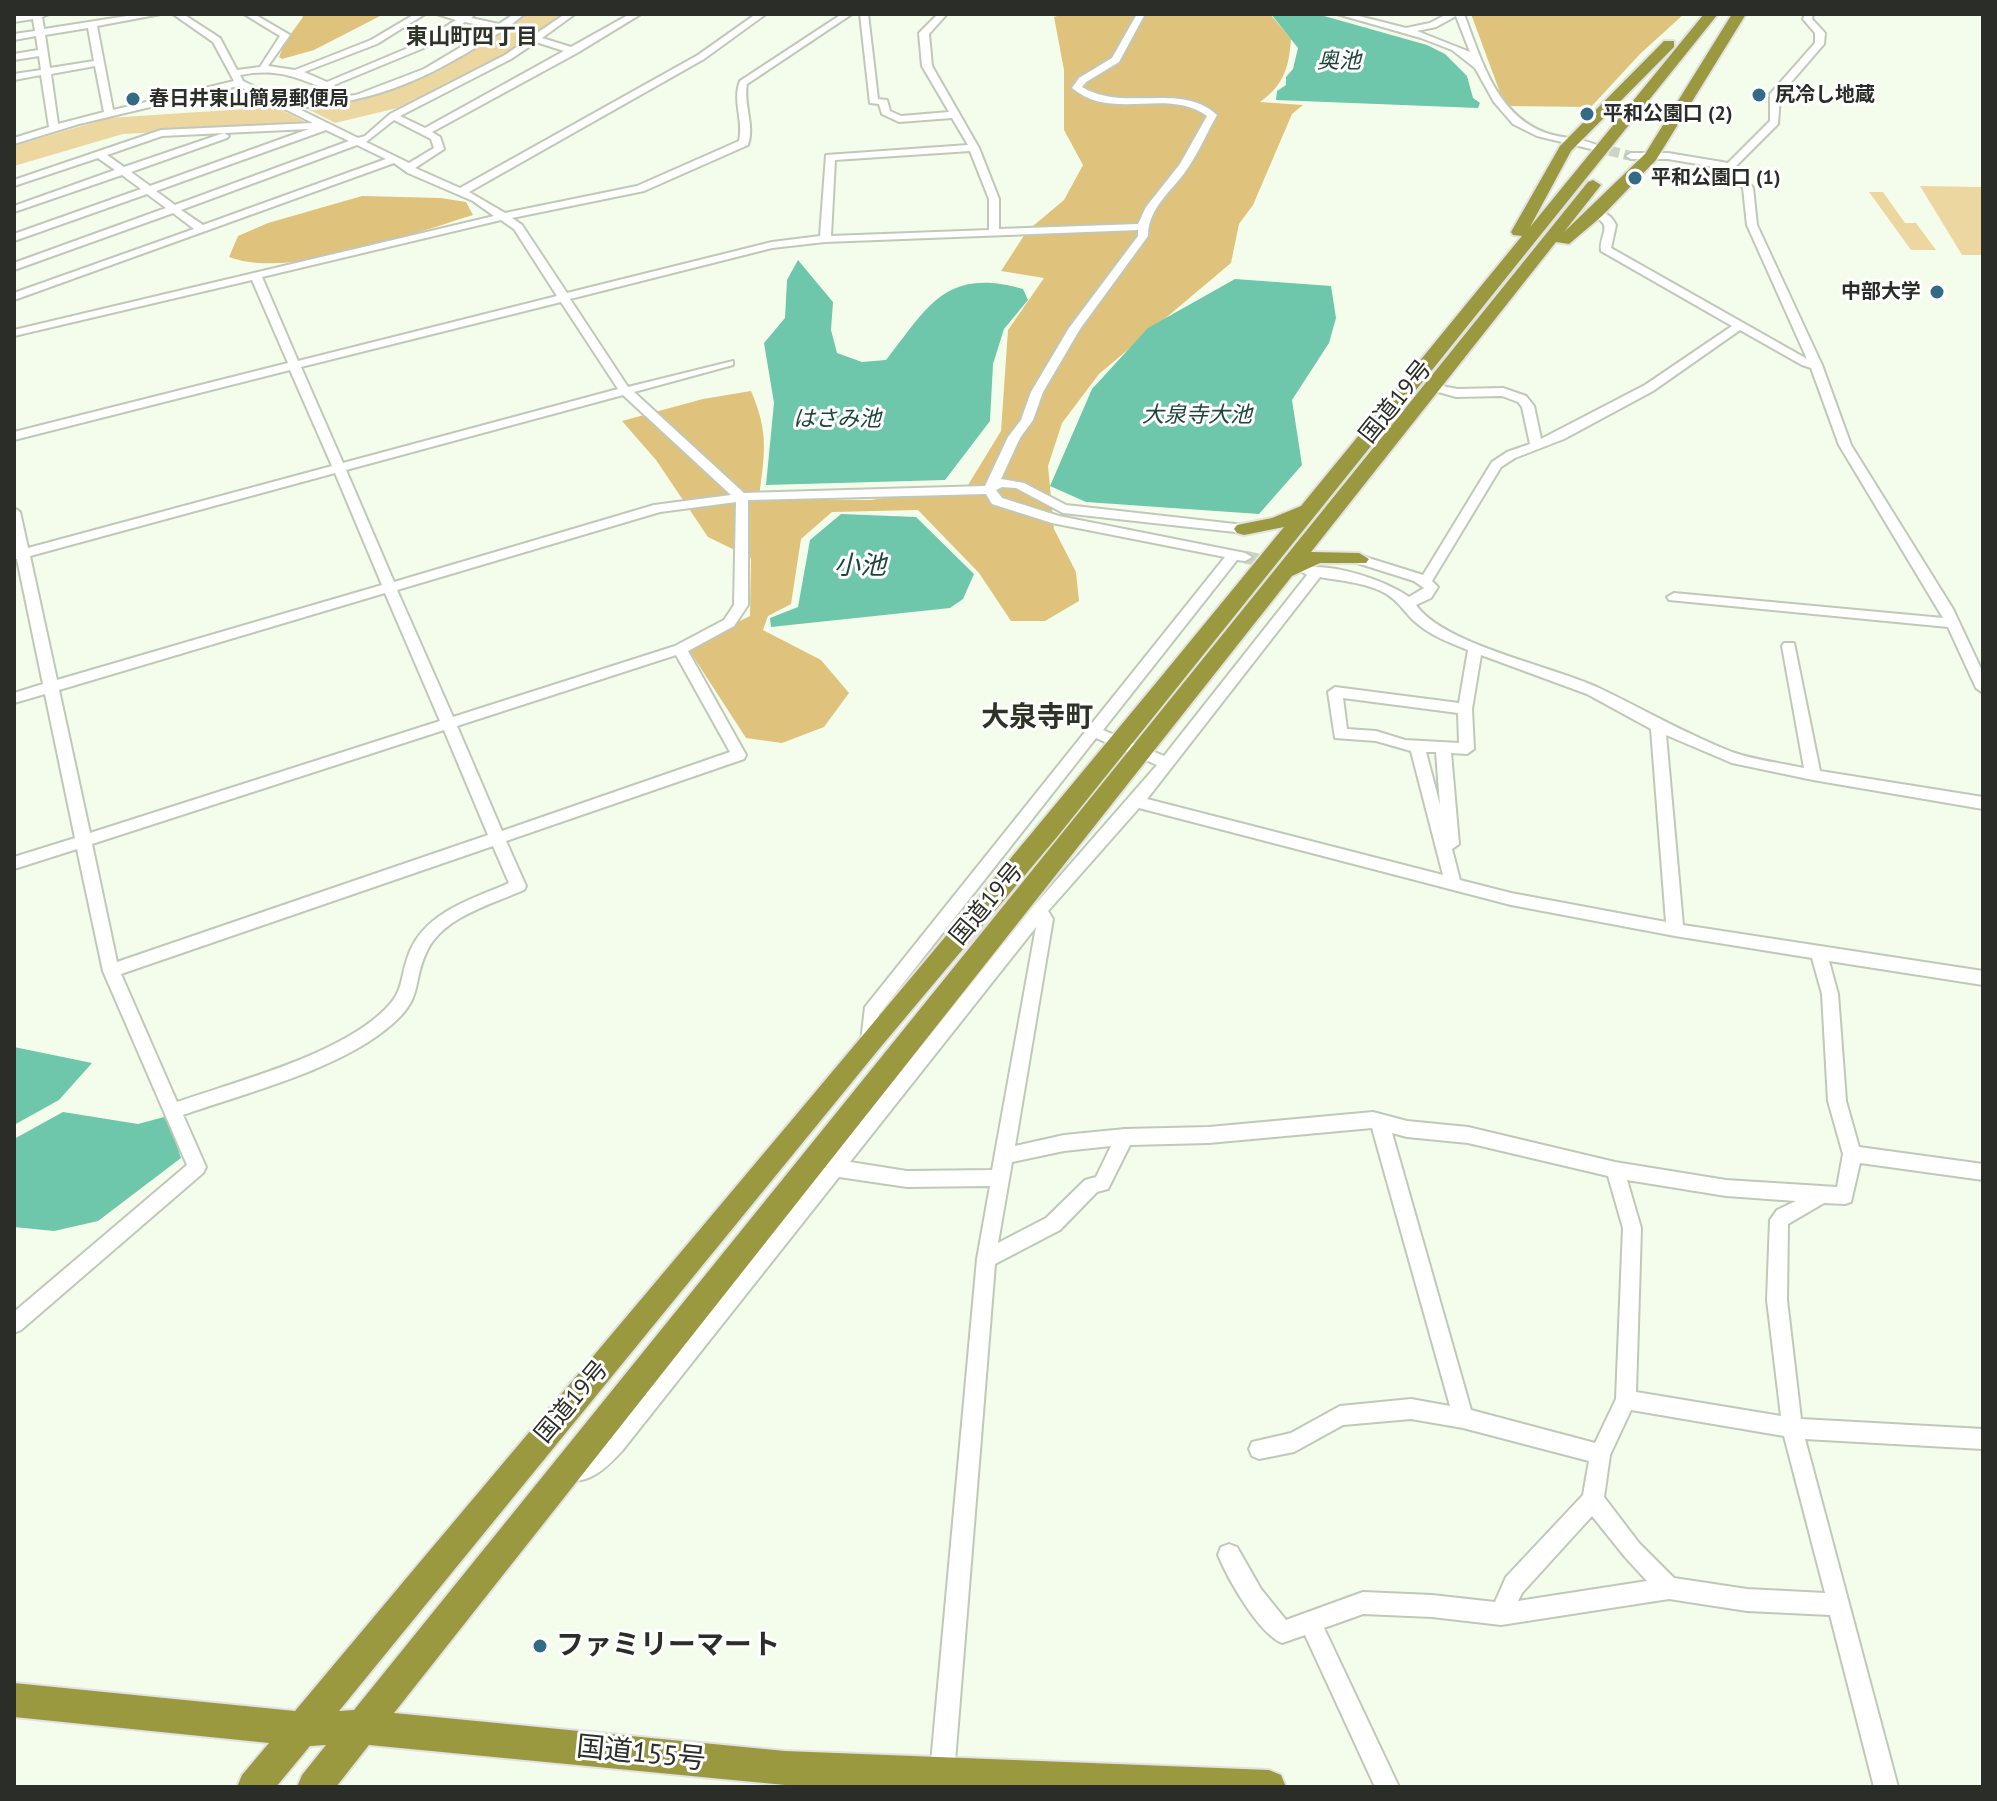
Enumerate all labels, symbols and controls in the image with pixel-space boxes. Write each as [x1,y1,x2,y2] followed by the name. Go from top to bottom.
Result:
[406,25,538,51] district label: 東山町四丁目
[1317,49,1361,75] water label: 奥池
[1775,83,1875,107] place label: 尻冷し地蔵
[1750,86,1768,104] marker: 尻冷し地蔵
[149,87,349,111] place label: 春日井東山簡易郵便局
[124,90,142,108] marker: 春日井東山簡易郵便局
[1603,102,1732,126] place label: 平和公園口 (2)
[1578,105,1596,123] marker: 平和公園口 (2)
[1651,166,1780,190] place label: 平和公園口 (1)
[1626,169,1644,187] marker: 平和公園口 (1)
[1841,280,1921,304] place label: 中部大学
[1928,283,1946,301] marker: 中部大学
[1354,355,1438,449] street label: 国道19号
[1142,403,1252,429] water label: 大泉寺大池
[793,407,881,433] water label: はさみ池
[834,551,886,583] water label: 小池
[981,701,1093,735] district label: 大泉寺町
[944,857,1030,951] street label: 国道19号
[529,1355,615,1449] street label: 国道19号
[556,1629,780,1663] place label: ファミリーマート
[531,1637,549,1655] marker: ファミリーマート
[575,1731,707,1777] street label: 国道155号

